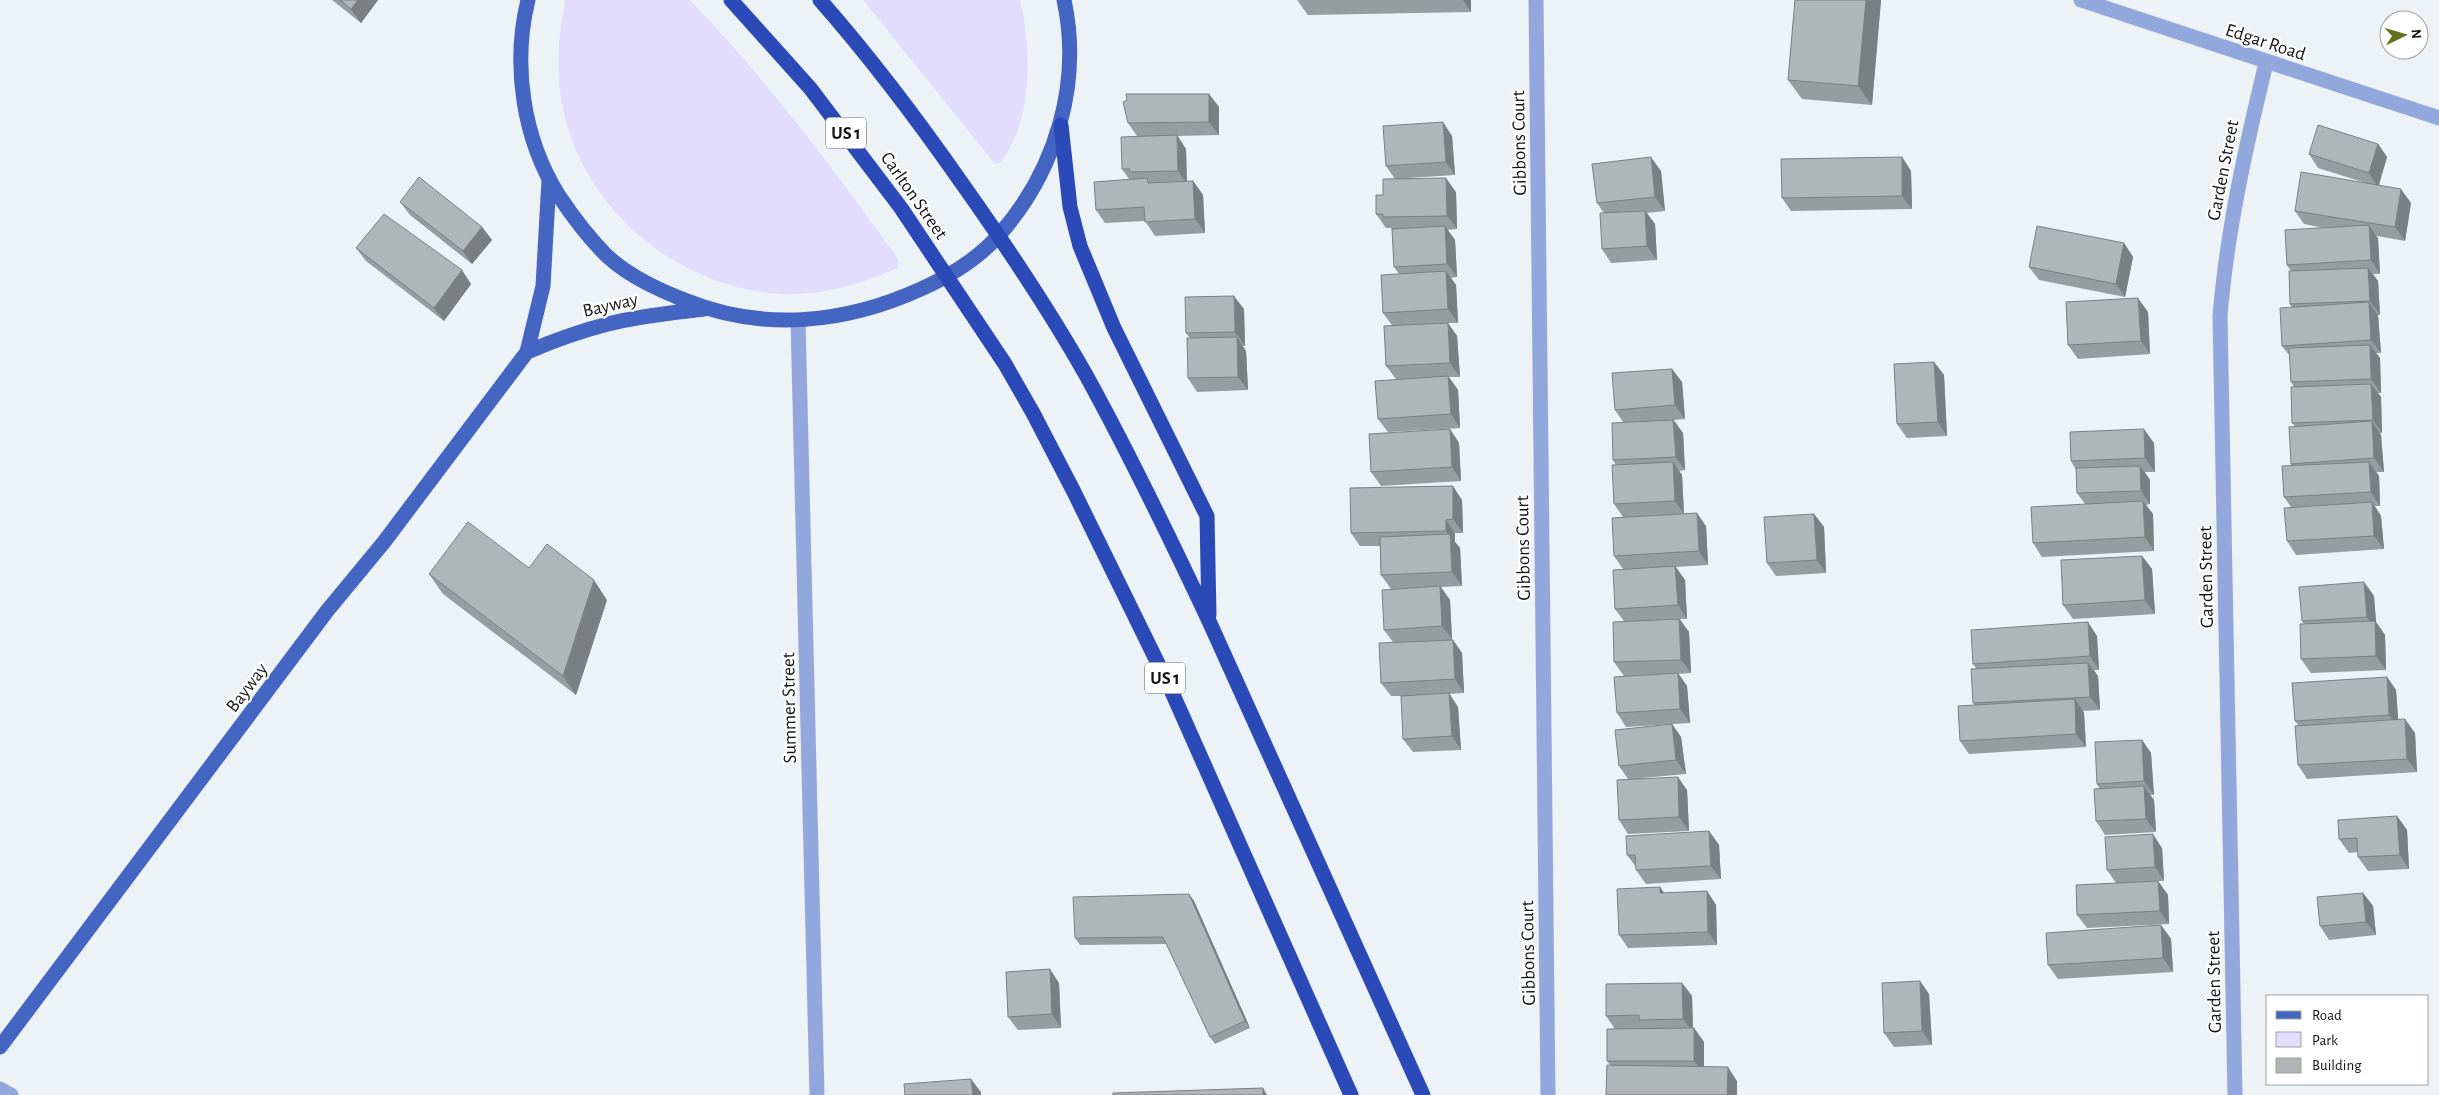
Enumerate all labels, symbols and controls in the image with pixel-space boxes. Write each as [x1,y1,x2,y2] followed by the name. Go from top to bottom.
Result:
[2379,10,2429,60] north arrow
[2223,21,2308,64] street label: Edgar Road
[2409,28,2423,39] text: N
[1509,90,1530,196] street label: Gibbons Court
[826,118,866,148] road number: US 1
[2204,118,2243,222] street label: Garden Street
[877,149,951,243] street label: Carlton Street
[581,290,640,321] street label: Bayway
[1513,495,1534,601] street label: Gibbons Court
[2196,526,2217,628] street label: Garden Street
[779,652,800,764] street label: Summer Street
[223,660,272,716] street label: Bayway
[1145,662,1185,694] road number: US 1
[1518,900,1539,1006] street label: Gibbons Court
[2204,931,2225,1033] street label: Garden Street
[2266,995,2429,1085] legend
[2312,1008,2342,1023] text: Road
[2312,1033,2338,1048] text: Park
[2312,1058,2362,1073] text: Building

